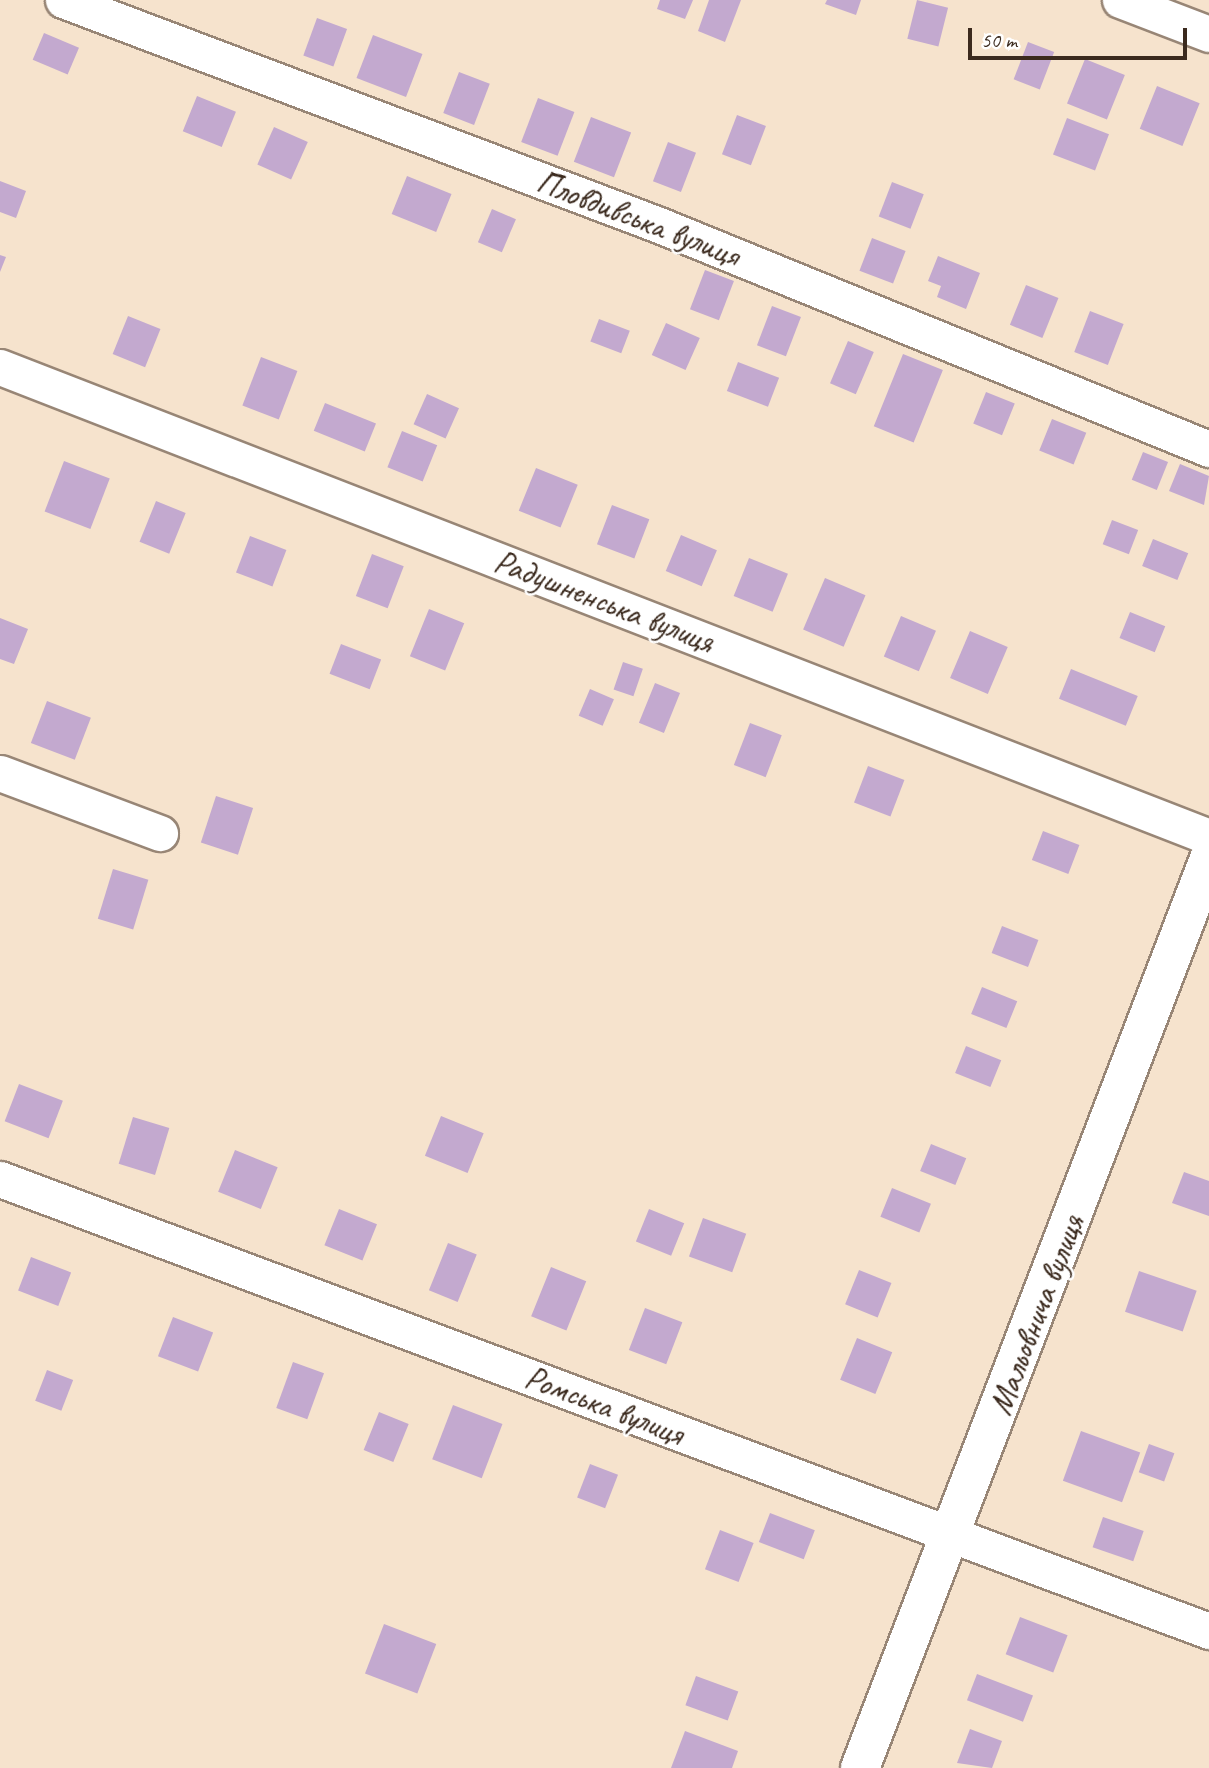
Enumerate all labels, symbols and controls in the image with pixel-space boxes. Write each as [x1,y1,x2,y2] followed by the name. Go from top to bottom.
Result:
[971,14,1190,58] scale bar
[981,27,1017,53] text: 50 m
[531,162,745,276] street label: Пловдивська вулиця
[488,542,720,662] street label: Радушненська вулиця
[981,1209,1093,1421] street label: Мальовнича вулиця
[518,1357,690,1455] street label: Ромська вулиця

